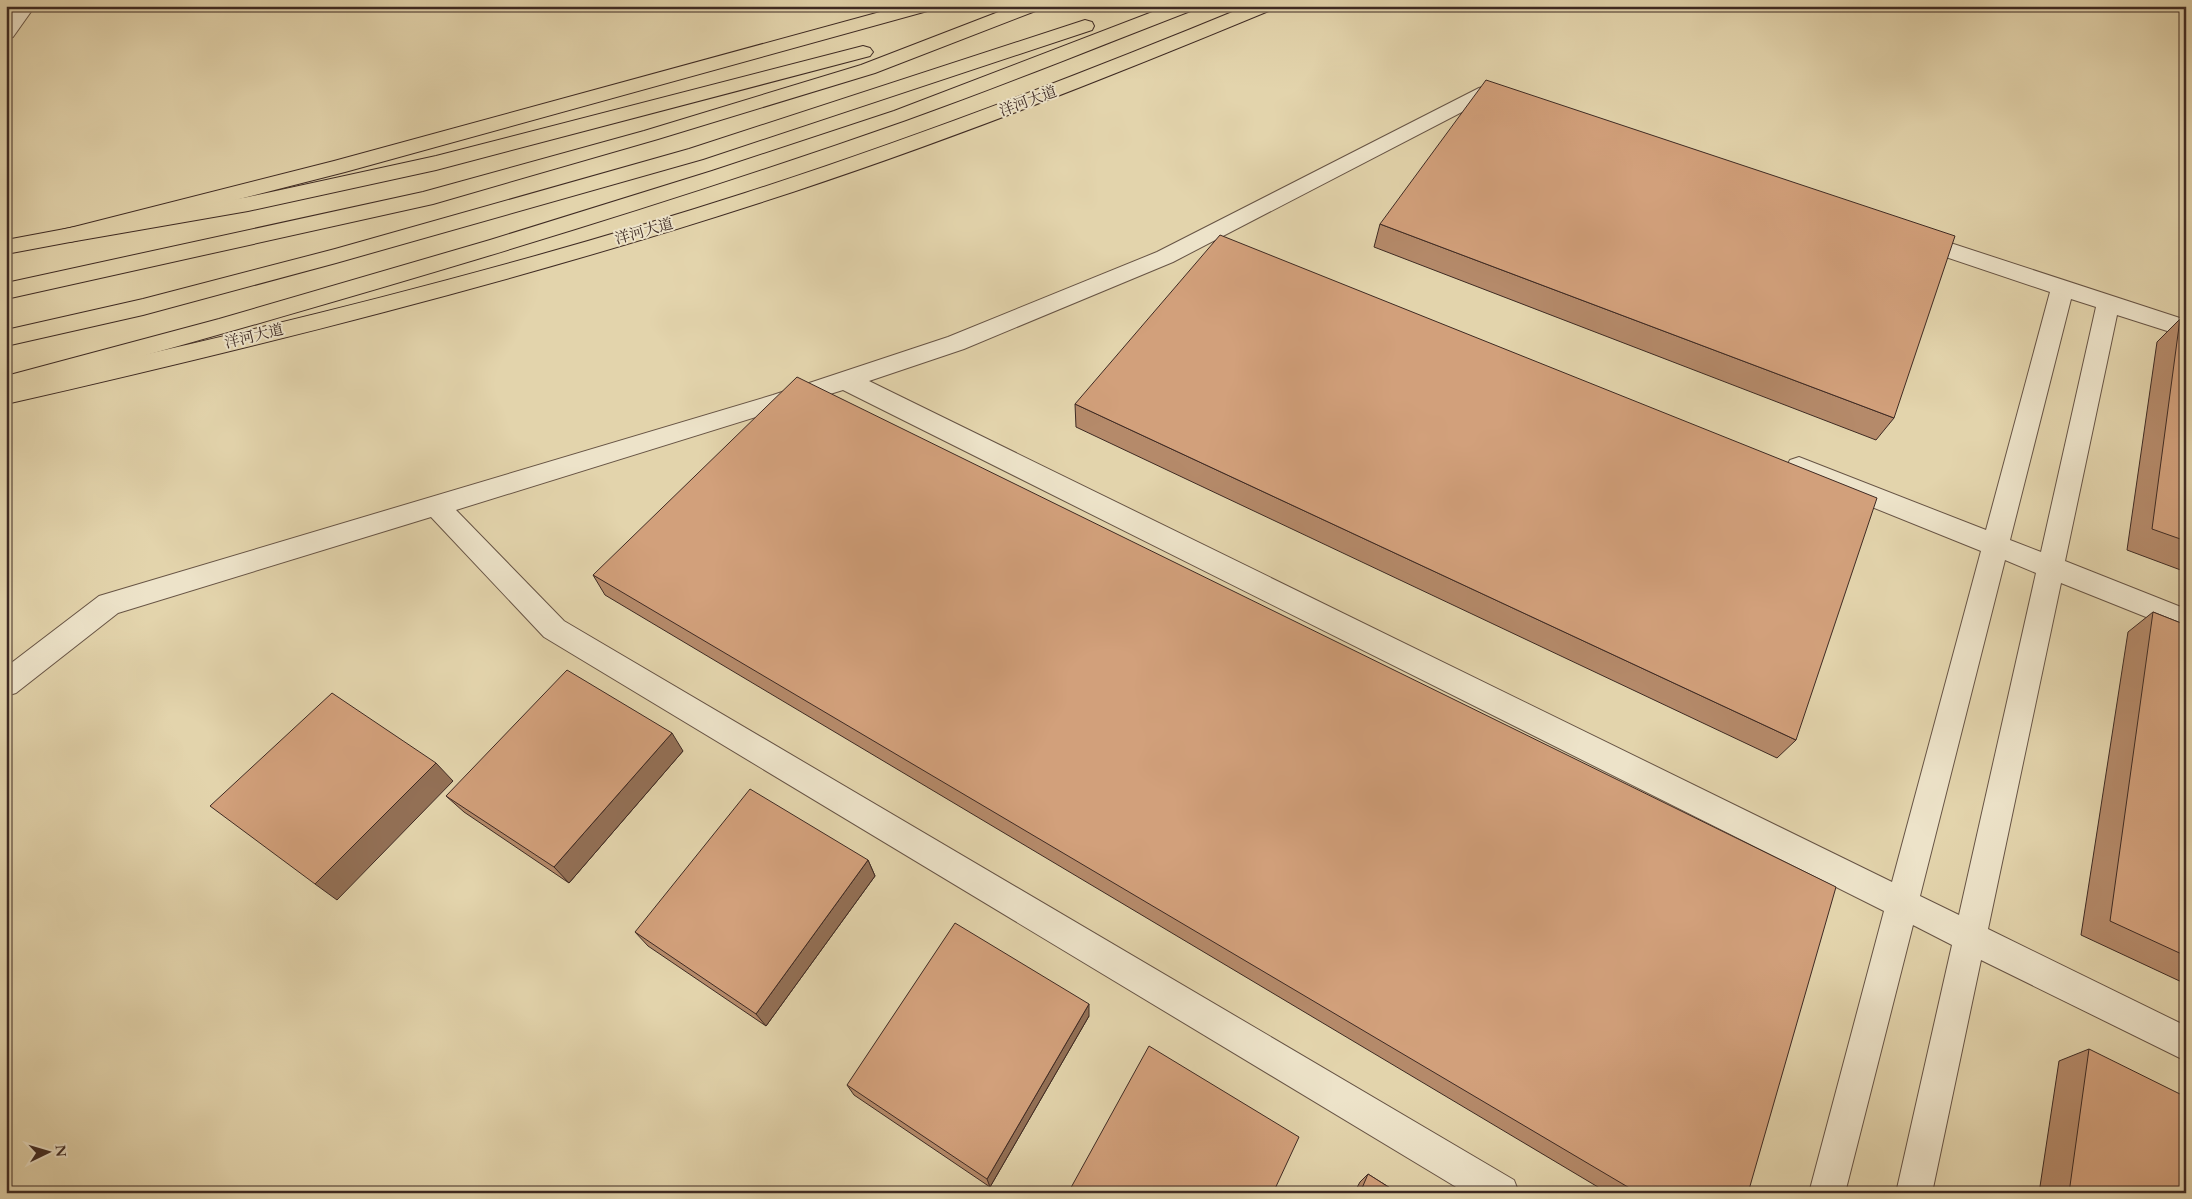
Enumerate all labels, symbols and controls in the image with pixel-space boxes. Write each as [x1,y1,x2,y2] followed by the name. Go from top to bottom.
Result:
[996,81,1060,121] street label: 洋河大道
[612,213,676,249] street label: 洋河大道
[222,319,286,353] street label: 洋河大道
[22,1126,72,1176] north arrow
[50,1144,70,1158] text: N

